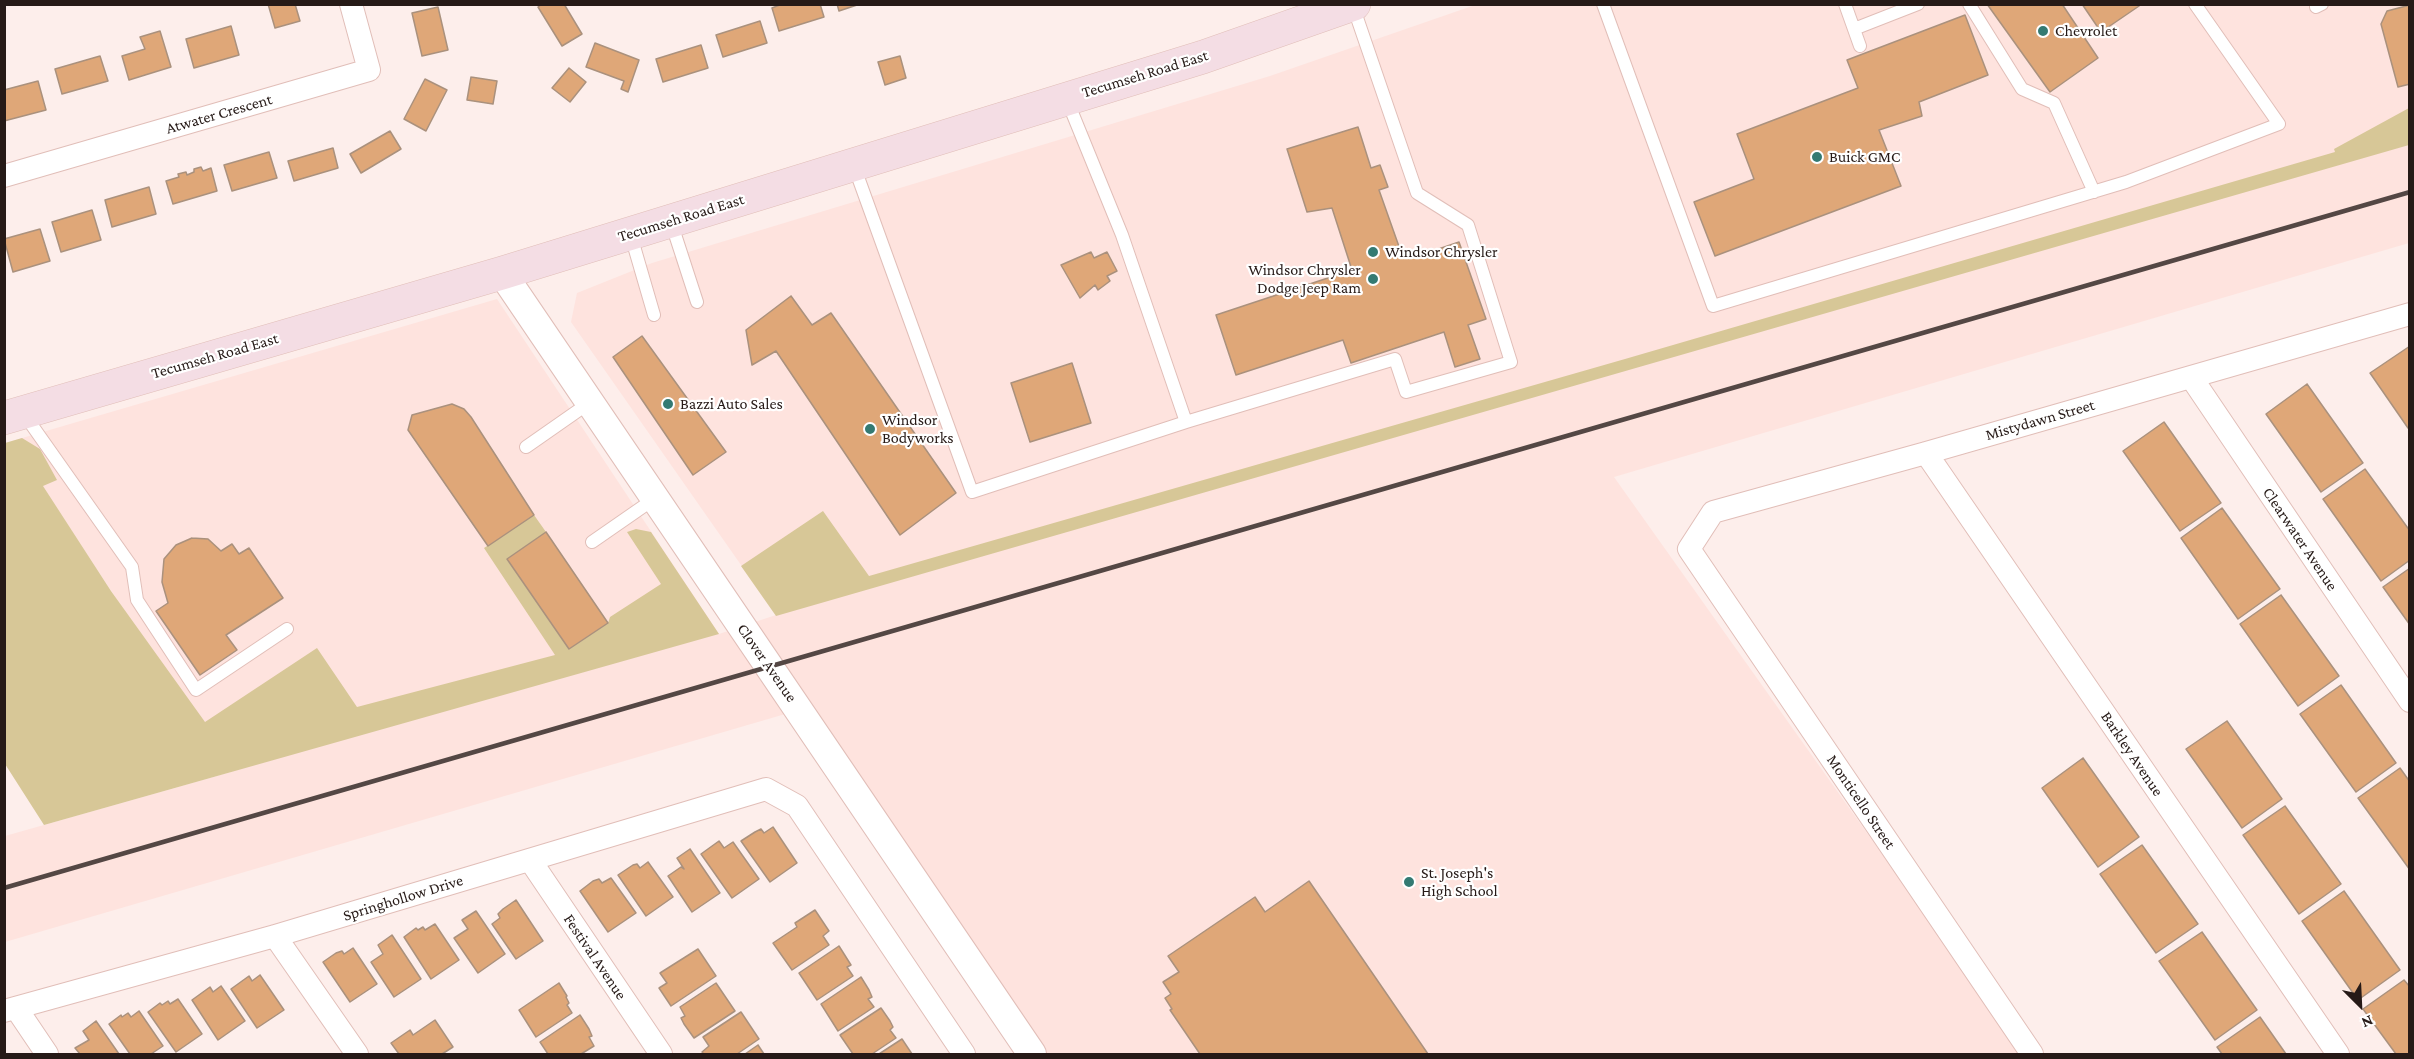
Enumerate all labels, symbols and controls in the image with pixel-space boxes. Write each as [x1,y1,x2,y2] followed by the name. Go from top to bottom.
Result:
[2055,21,2117,41] place label: Chevrolet
[2036,24,2050,38] marker: Chevrolet
[1080,46,1210,102] street label: Tecumseh Road East
[164,90,274,138] street label: Atwater Crescent
[1829,147,1900,167] place label: Buick GMC
[1810,150,1824,164] marker: Buick GMC
[616,190,746,246] street label: Tecumseh Road East
[1385,242,1498,262] place label: Windsor Chrysler
[1366,245,1380,259] marker: Windsor Chrysler
[1248,260,1361,298] place label: Windsor Chrysler Dodge Jeep Ram
[1366,272,1380,286] marker: Windsor Chrysler Dodge Jeep Ram
[149,329,281,383] street label: Tecumseh Road East
[680,394,783,414] place label: Bazzi Auto Sales
[1983,395,2097,445] street label: Mistydawn Street
[661,397,675,411] marker: Bazzi Auto Sales
[882,410,954,448] place label: Windsor Bodyworks
[863,422,877,436] marker: Windsor Bodyworks
[2258,484,2342,594] street label: Clearwater Avenue
[733,620,801,706] street label: Clover Avenue
[2097,708,2167,800] street label: Barkley Avenue
[1822,751,1900,853] street label: Monticello Street
[1421,863,1498,901] place label: St. Joseph's High School
[341,871,465,925] street label: Springhollow Drive
[1402,875,1416,889] marker: St. Joseph's High School
[559,910,631,1004] street label: Festival Avenue
[2330,975,2390,1035] north arrow
[2359,1012,2376,1032] text: N

